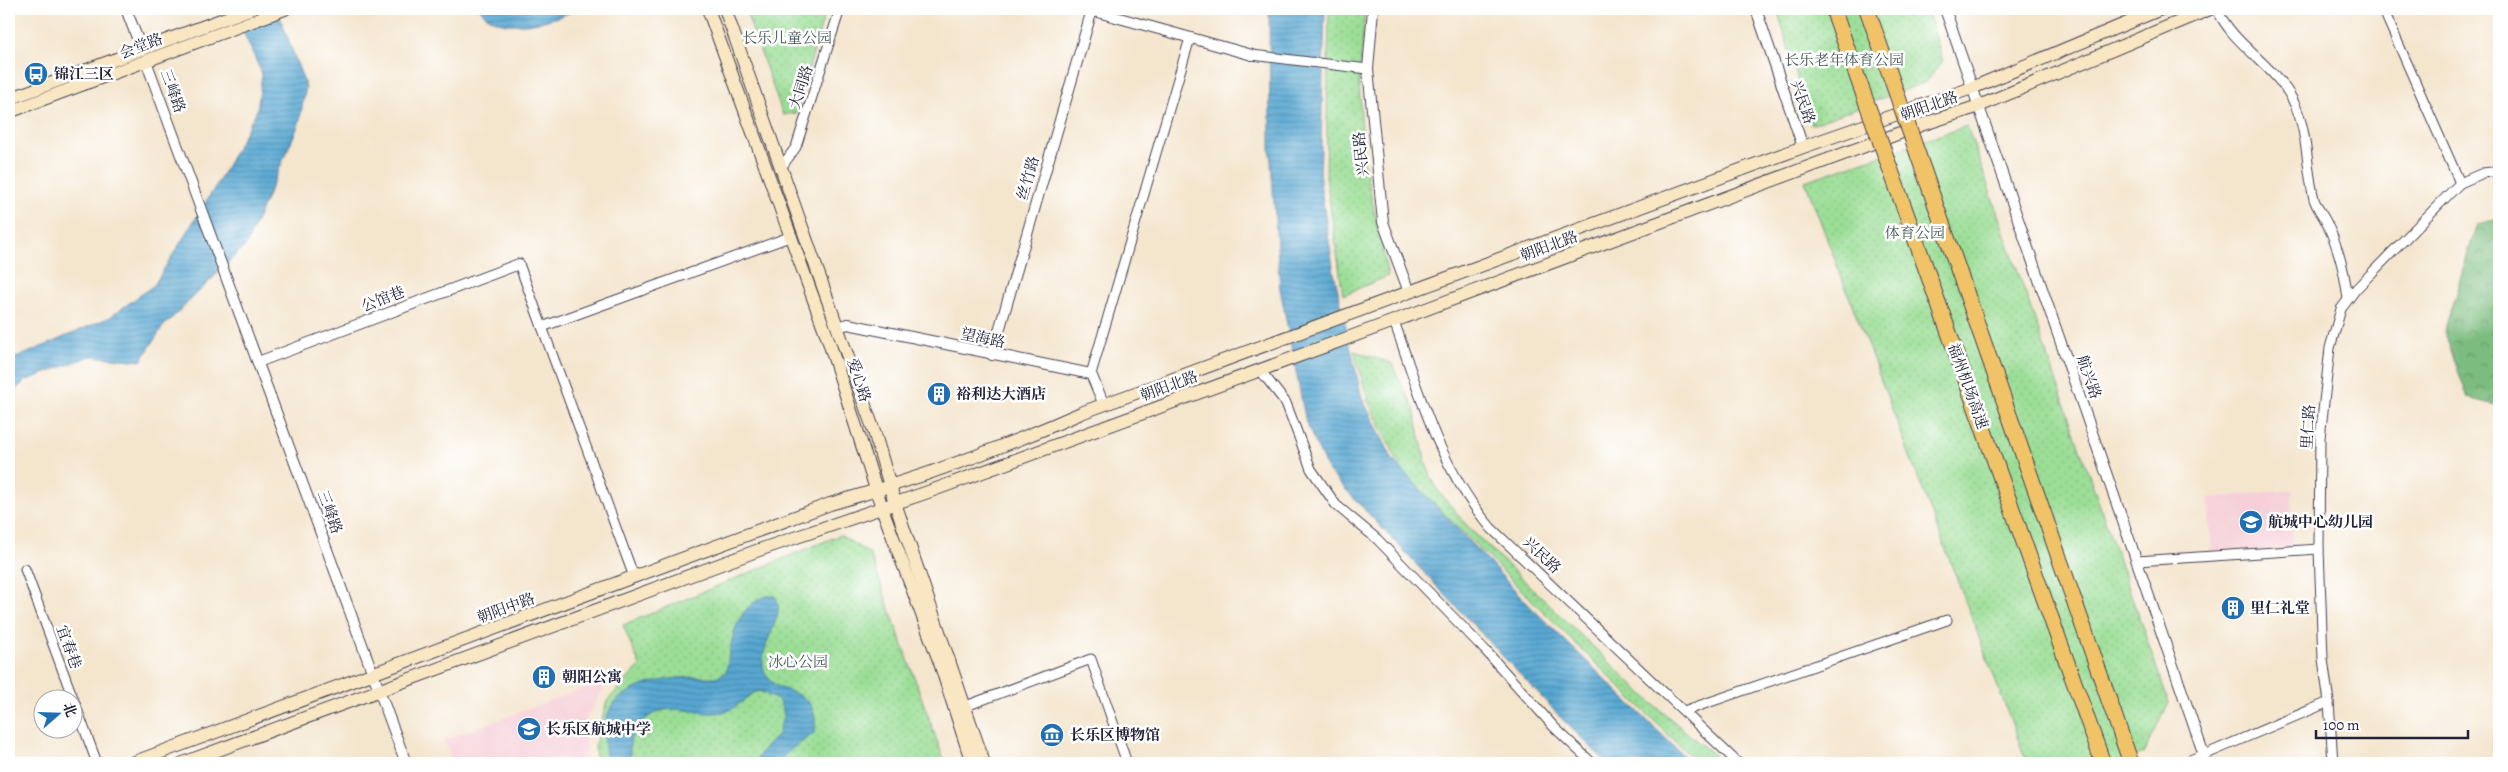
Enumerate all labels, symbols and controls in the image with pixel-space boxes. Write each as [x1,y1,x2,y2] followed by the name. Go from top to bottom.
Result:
[742,28,832,48] park label: 长乐儿童公园
[116,29,166,63] street label: 会堂路
[1784,50,1904,70] park label: 长乐老年体育公园
[23,61,49,87] bus stop icon: 锦江三区
[785,63,817,111] street label: 大同路
[54,64,114,84] place label: 锦江三区
[156,66,190,116] street label: 三峰路
[1786,77,1820,127] street label: 兴民路
[1897,87,1961,125] street label: 朝阳北路
[1349,131,1373,177] street label: 兴民路
[1012,154,1044,202] street label: 丝竹路
[1885,223,1945,243] park label: 体育公园
[1517,226,1581,266] street label: 朝阳北路
[358,282,408,316] street label: 公馆巷
[959,324,1007,352] street label: 望海路
[1943,340,1993,432] street label: 福州机场高速
[2072,352,2106,402] street label: 航兴路
[843,356,875,404] street label: 爱心路
[1137,366,1201,406] street label: 朝阳北路
[926,381,952,407] building icon: 裕利达大酒店
[956,384,1046,404] place label: 裕利达大酒店
[2296,404,2320,450] street label: 里仁路
[313,487,347,537] street label: 三峰路
[2238,509,2264,535] school or university icon: 航城中心幼儿园
[2268,512,2373,532] place label: 航城中心幼儿园
[1519,532,1565,578] street label: 兴民路
[474,588,538,628] street label: 朝阳中路
[2220,595,2246,621] building icon: 里仁礼堂
[2250,598,2310,618] place label: 里仁礼堂
[52,622,86,672] street label: 宜春巷
[768,652,828,672] park label: 冰心公园
[531,664,557,690] building icon: 朝阳公寓
[562,667,622,687] place label: 朝阳公寓
[32,690,82,740] north arrow
[58,700,81,720] text: 北
[2316,707,2468,739] scale bar
[2323,715,2360,735] text: 100 m
[516,716,542,742] school or university icon: 长乐区航城中学
[546,719,651,739] place label: 长乐区航城中学
[1039,722,1065,748] museum icon: 长乐区博物馆
[1070,725,1160,745] place label: 长乐区博物馆

